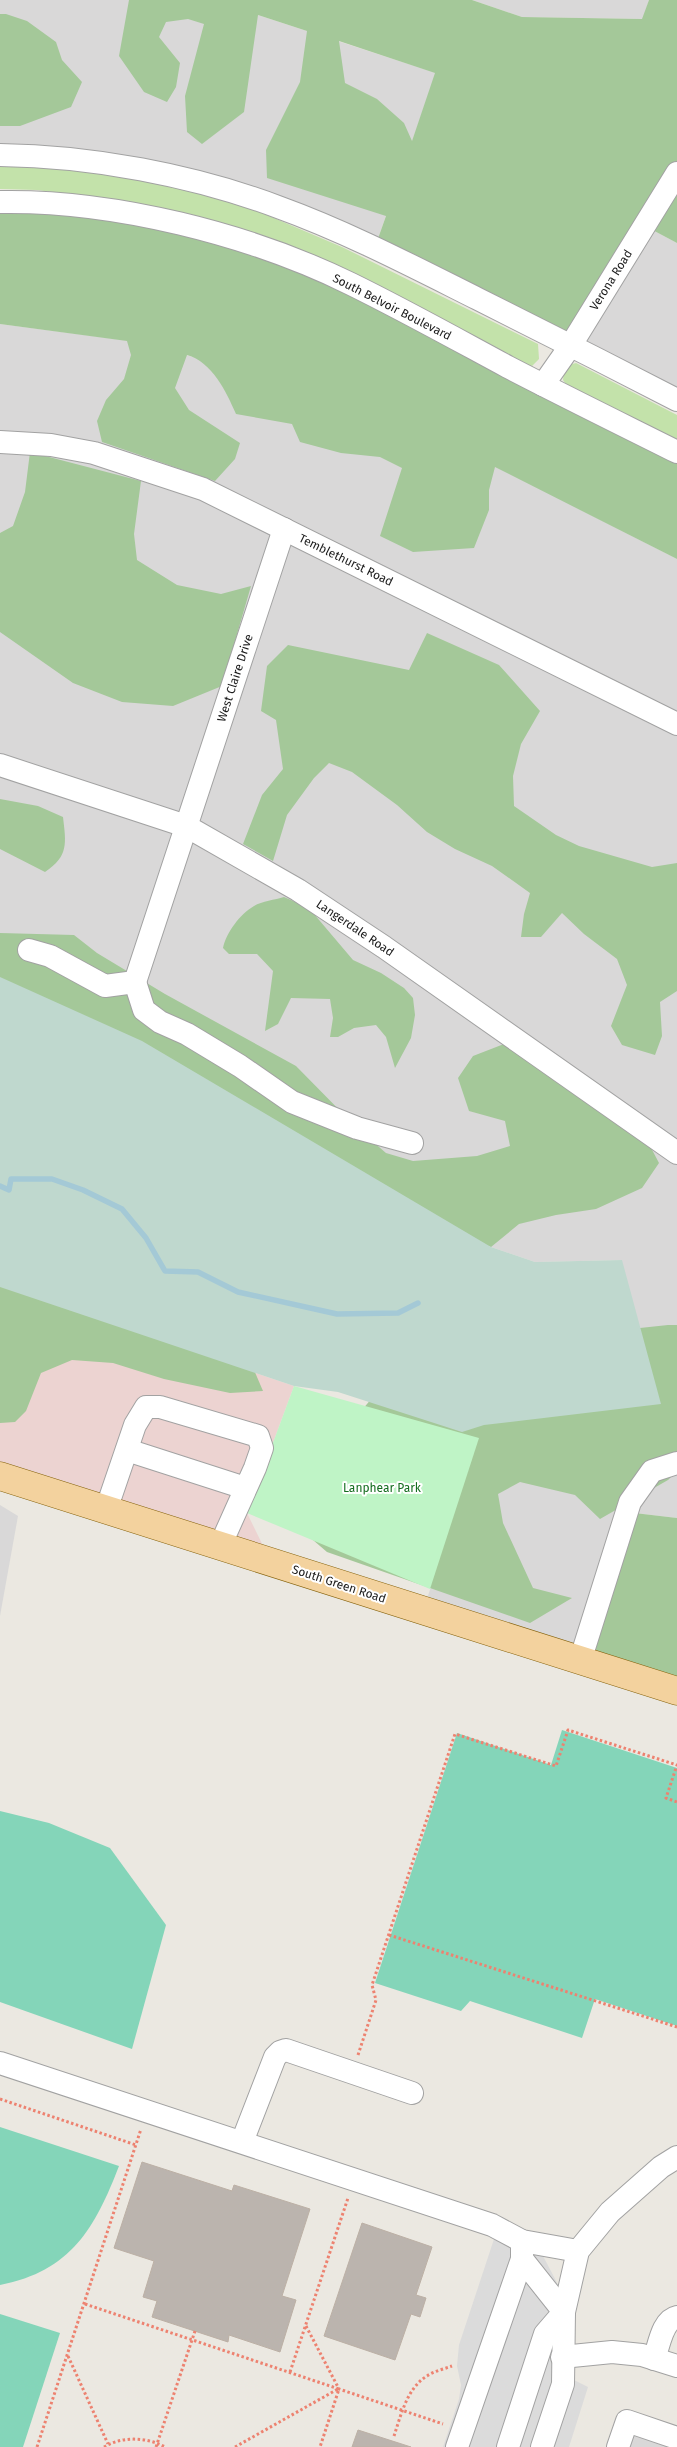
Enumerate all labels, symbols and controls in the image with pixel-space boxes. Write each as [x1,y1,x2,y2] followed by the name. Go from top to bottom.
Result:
[587,247,635,313] street label: Verona Road
[330,271,454,343] street label: South Belvoir Boulevard
[297,531,395,589] street label: Temblethurst Road
[214,632,256,724] street label: West Claire Drive
[313,897,397,959] street label: Langerdale Road
[343,1481,422,1495] park label: Lanphear Park
[290,1562,388,1606] street label: South Green Road

